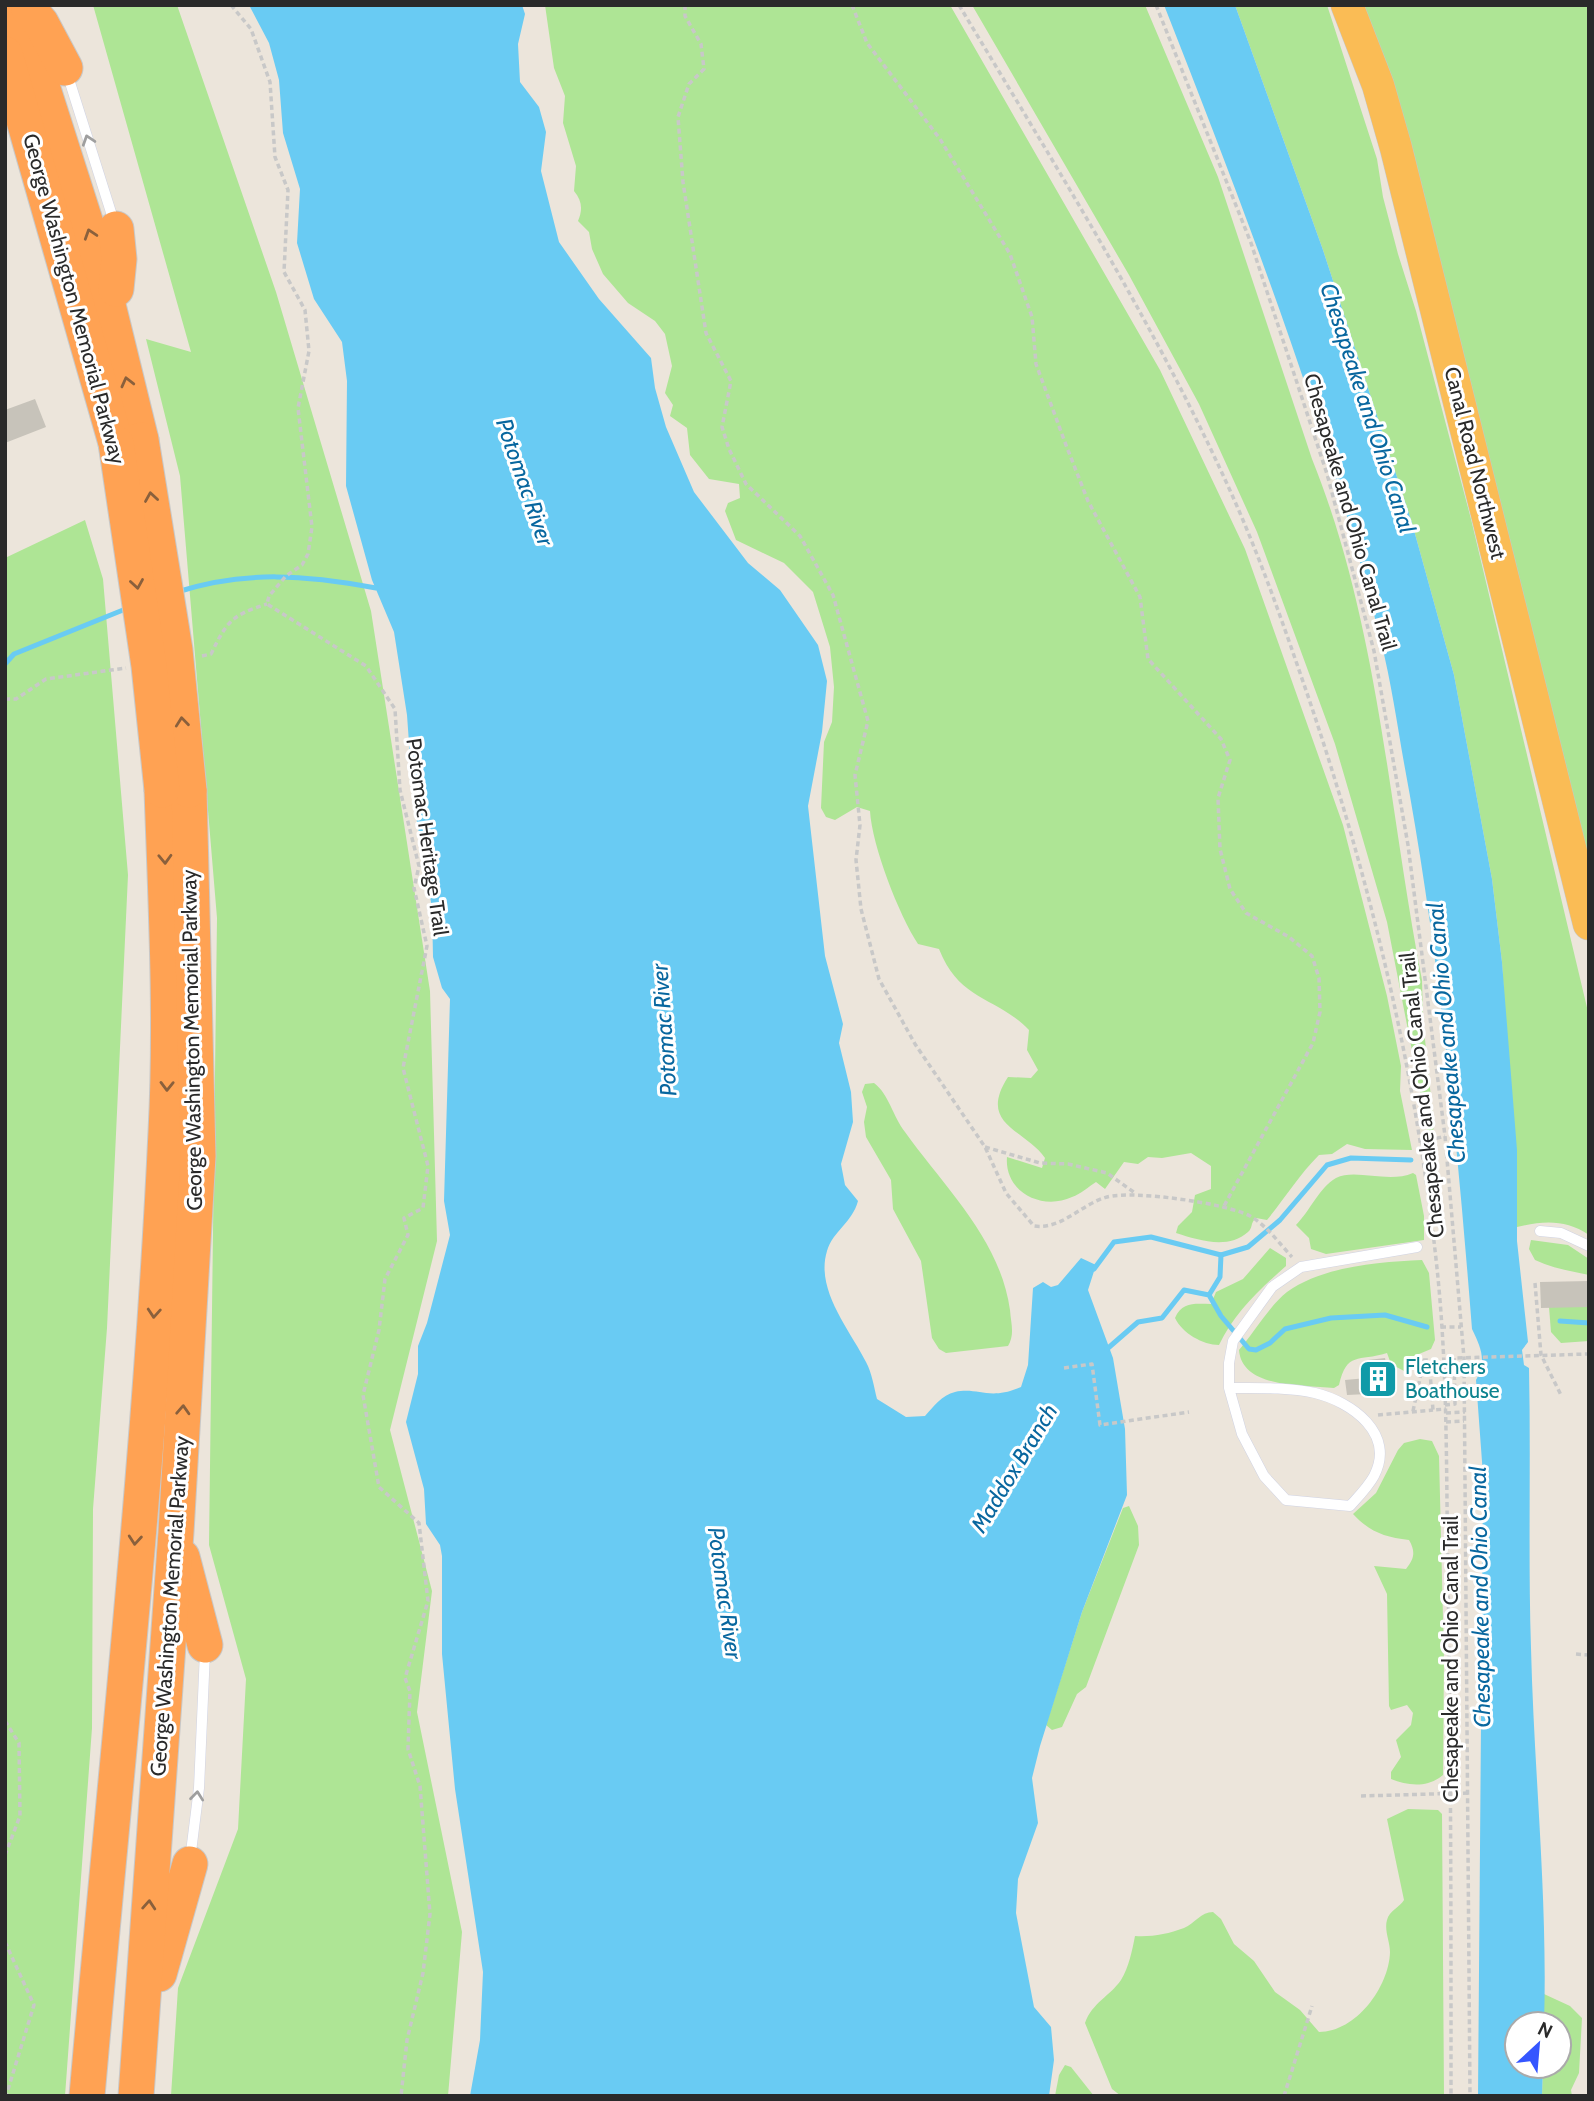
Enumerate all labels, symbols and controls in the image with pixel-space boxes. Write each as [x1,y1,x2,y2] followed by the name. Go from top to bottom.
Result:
[18,131,131,467] street label: George Washington Memorial Parkway
[82,135,97,147] one-way arrow
[83,228,98,240] one-way arrow
[1314,279,1422,537] water label: Chesapeake and Ohio Canal
[1439,364,1511,562] street label: Canal Road Northwest
[1299,370,1402,653] street label: Chesapeake and Ohio Canal Trail
[121,376,135,388] one-way arrow
[490,415,560,550] water label: Potomac River
[143,491,158,503] one-way arrow
[129,578,144,590] one-way arrow
[175,716,190,728] one-way arrow
[401,737,454,937] street label: Potomac Heritage Trail
[157,853,172,864] one-way arrow
[176,869,207,1211] street label: George Washington Memorial Parkway
[1421,901,1471,1164] water label: Chesapeake and Ohio Canal
[1394,951,1449,1239] street label: Chesapeake and Ohio Canal Trail
[645,962,683,1097] water label: Potomac River
[159,1081,175,1092] one-way arrow
[147,1308,162,1319] one-way arrow
[1405,1354,1500,1403] place label: Fletchers Boathouse
[1357,1358,1399,1400] building icon: Fletchers Boathouse
[964,1399,1063,1538] water label: Maddox Branch
[175,1404,190,1415] one-way arrow
[145,1435,194,1777] street label: George Washington Memorial Parkway
[1464,1466,1496,1728] water label: Chesapeake and Ohio Canal
[1438,1515,1463,1803] street label: Chesapeake and Ohio Canal Trail
[702,1525,748,1662] water label: Potomac River
[128,1535,143,1546] one-way arrow
[190,1791,205,1802] one-way arrow
[141,1900,156,1911] one-way arrow
[1503,2010,1573,2080] north arrow
[1534,2017,1556,2043] text: N

